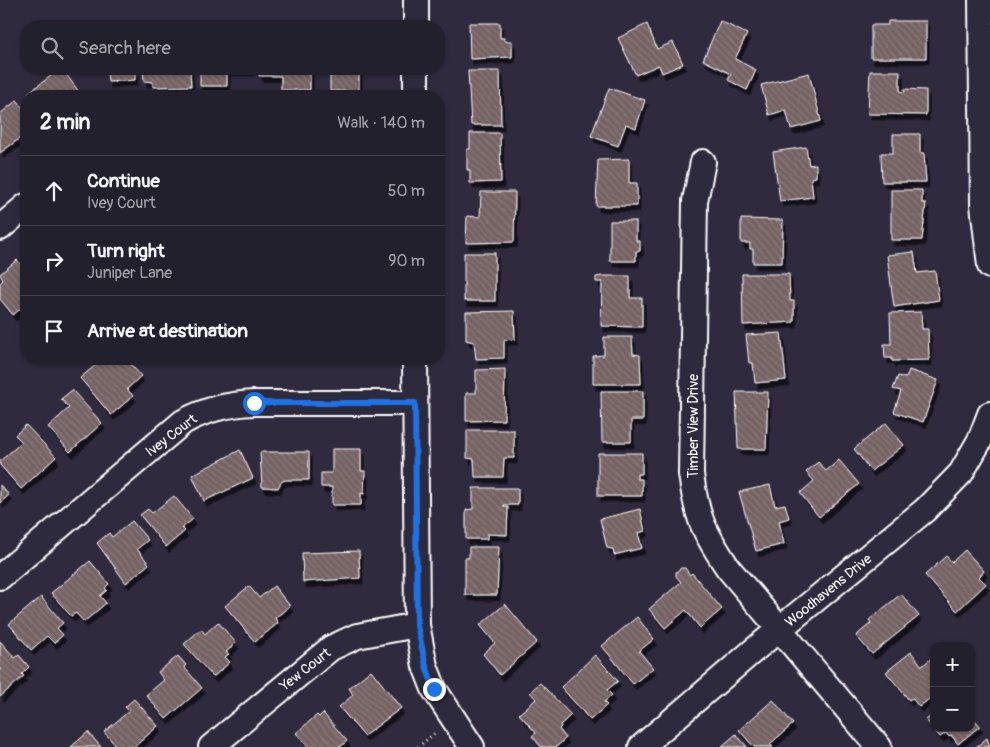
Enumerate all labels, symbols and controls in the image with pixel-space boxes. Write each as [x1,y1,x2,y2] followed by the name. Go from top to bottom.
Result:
[20,20,445,75] search box
[38,34,66,62] icon: search
[78,36,171,60] text: Search here
[40,109,90,136] text: 2 min
[337,113,425,133] text: Walk · 140 m
[87,169,160,193] text: Continue
[40,177,68,205] icon: ahead
[388,181,425,201] text: 50 m
[87,193,156,213] text: Ivey Court
[87,239,165,263] text: Turn right
[40,247,68,275] icon: right
[388,251,425,271] text: 90 m
[87,263,172,283] text: Juniper Lane
[40,317,68,345] icon: arrive
[87,319,248,343] text: Arrive at destination
[685,374,702,478] street label: Timber View Drive
[243,392,266,415] route start
[142,410,201,460] street label: Ivey Court
[782,550,875,631] street label: Woodhavens Drive
[930,642,975,732] map controls
[930,642,975,687] button: +
[276,644,334,695] street label: Yew Court
[423,678,446,701] route end
[930,687,975,732] button: −

